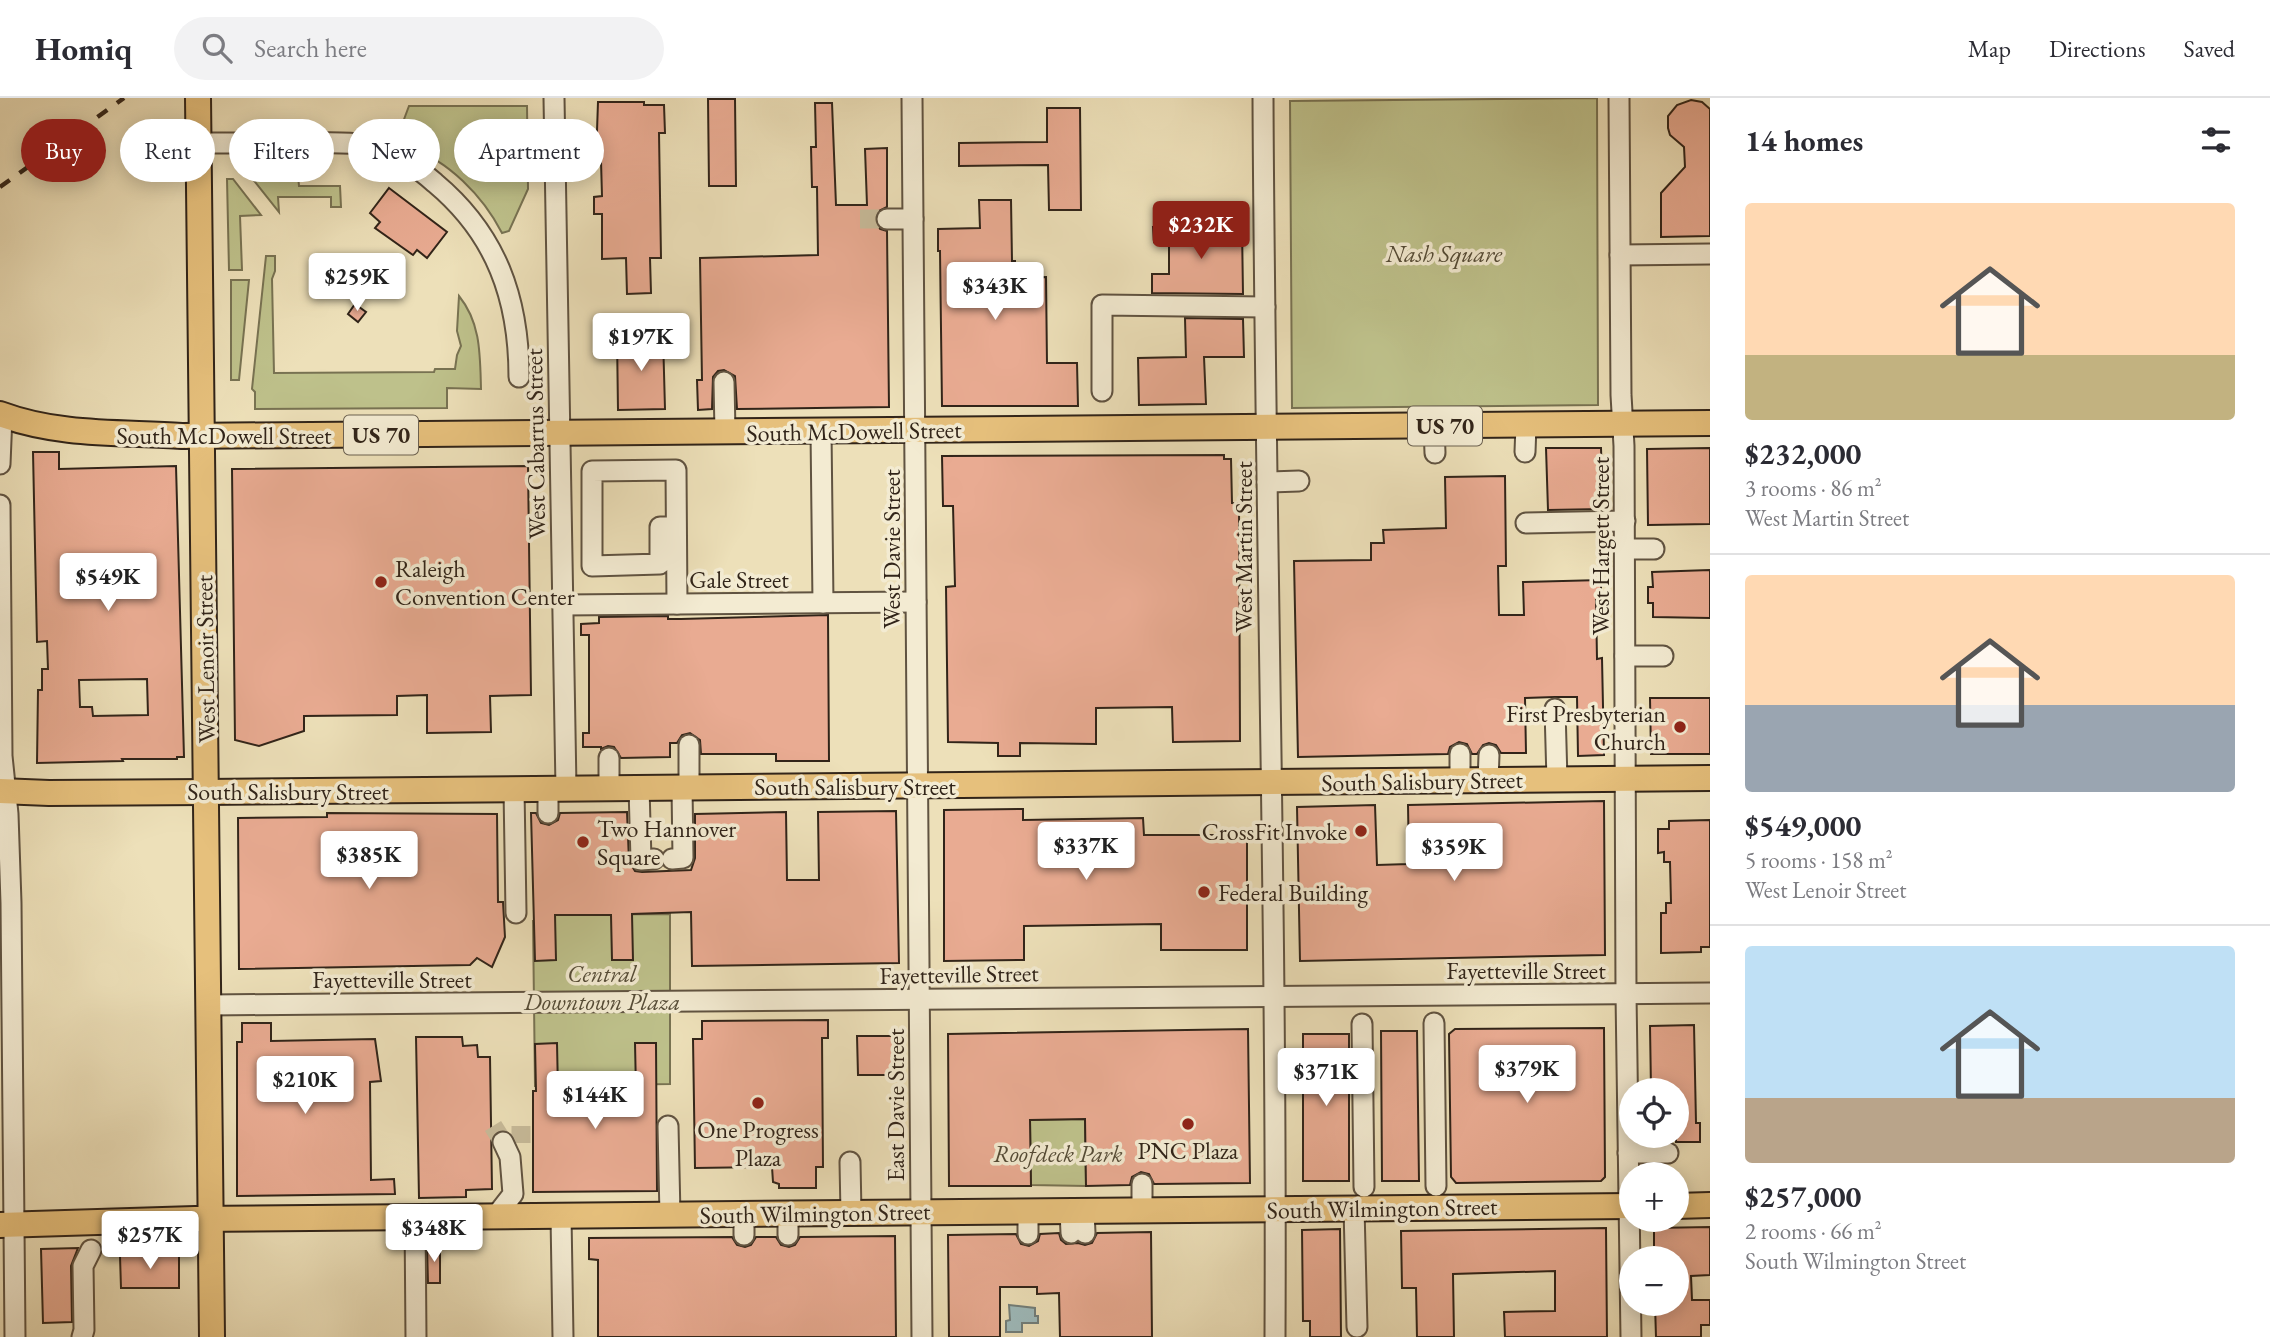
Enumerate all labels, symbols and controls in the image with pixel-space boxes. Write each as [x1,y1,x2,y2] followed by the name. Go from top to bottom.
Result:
[174,17,664,80] search box
[35,27,132,70] text: Homiq
[198,29,236,67] icon: search
[254,31,367,65] text: Search here
[1968,33,2011,64] text: Map
[2049,33,2146,64] text: Directions
[2184,33,2235,64] text: Saved
[21,119,106,182] chip: Buy
[120,119,215,182] chip: Rent
[229,119,334,182] chip: Filters
[348,119,440,182] chip: New
[454,119,604,182] chip: Apartment
[1745,121,1863,160] text: 14 homes
[2197,121,2235,159] icon: filters
[1152,202,1250,261] pin: $232K
[1169,209,1233,239] text: $232K
[1385,238,1503,270] park label: Nash Square
[1927,248,2053,374] icon: home
[308,254,406,313] pin: $259K
[325,261,389,291] text: $259K
[946,262,1044,322] pin: $343K
[963,270,1027,300] text: $343K
[592,314,690,373] pin: $197K
[609,321,673,351] text: $197K
[518,348,552,540] street label: West Cabarrus Street
[1408,406,1482,446] road number: US 70
[746,414,962,448] street label: South McDowell Street
[344,416,418,454] road number: US 70
[116,420,332,451] street label: South McDowell Street
[1745,434,1861,473] text: $232,000
[1585,456,1616,635] street label: West Hargett Street
[1228,461,1259,633] street label: West Martin Street
[876,469,907,629] street label: West Davie Street
[1745,473,1882,503] text: 3 rooms · 86 m²
[1745,503,1909,533] text: West Martin Street
[395,553,575,612] place label: Raleigh Convention Center
[59,554,157,613] pin: $549K
[76,561,140,591] text: $549K
[689,564,789,595] street label: Gale Street
[188,574,222,743] street label: West Lenoir Street
[373,574,389,590] marker: Raleigh Convention Center
[1927,620,2053,746] icon: home
[1506,698,1666,757] place label: First Presbyterian Church
[1672,719,1688,735] marker: First Presbyterian Church
[1321,764,1524,798] street label: South Salisbury Street
[754,771,956,802] street label: South Salisbury Street
[187,776,389,807] street label: South Salisbury Street
[1745,806,1861,845] text: $549,000
[597,813,736,872] place label: Two Hannover Square
[1202,816,1347,847] place label: CrossFit Invoke
[1037,822,1135,882] pin: $337K
[1353,823,1369,839] marker: CrossFit Invoke
[1405,824,1503,883] pin: $359K
[1054,830,1118,860] text: $337K
[1422,831,1486,861] text: $359K
[320,832,418,891] pin: $385K
[575,834,591,850] marker: Two Hannover Square
[337,839,401,869] text: $385K
[1745,845,1893,875] text: 5 rooms · 158 m²
[1745,875,1906,905] text: West Lenoir Street
[1218,877,1368,908] place label: Federal Building
[1196,884,1212,900] marker: Federal Building
[1446,955,1606,986] street label: Fayetteville Street
[879,957,1039,991] street label: Fayetteville Street
[523,958,680,1017] park label: Central Downtown Plaza
[312,964,472,995] street label: Fayetteville Street
[1927,991,2053,1117] icon: home
[880,1028,911,1182] street label: East Davie Street
[1478,1046,1576,1105] pin: $379K
[1277,1048,1375,1108] pin: $371K
[1495,1053,1559,1083] text: $379K
[256,1056,354,1116] pin: $210K
[1294,1056,1358,1086] text: $371K
[273,1064,337,1094] text: $210K
[546,1072,644,1131] pin: $144K
[1619,1078,1689,1316] map controls
[1619,1078,1689,1148] button: locate
[563,1079,627,1109] text: $144K
[750,1095,766,1111] marker: One Progress Plaza
[697,1114,819,1173] place label: One Progress Plaza
[1180,1116,1196,1132] marker: PNC Plaza
[1138,1135,1239,1166] place label: PNC Plaza
[993,1138,1123,1169] park label: Roofdeck Park
[1619,1162,1689,1232] button: +
[1745,1177,1861,1216] text: $257,000
[1266,1190,1498,1226] street label: South Wilmington Street
[699,1195,931,1231] street label: South Wilmington Street
[385,1204,483,1264] pin: $348K
[101,1212,199,1271] pin: $257K
[402,1212,466,1242] text: $348K
[1745,1216,1882,1246] text: 2 rooms · 66 m²
[118,1219,182,1249] text: $257K
[1619,1246,1689,1316] button: −
[1745,1246,1966,1276] text: South Wilmington Street

